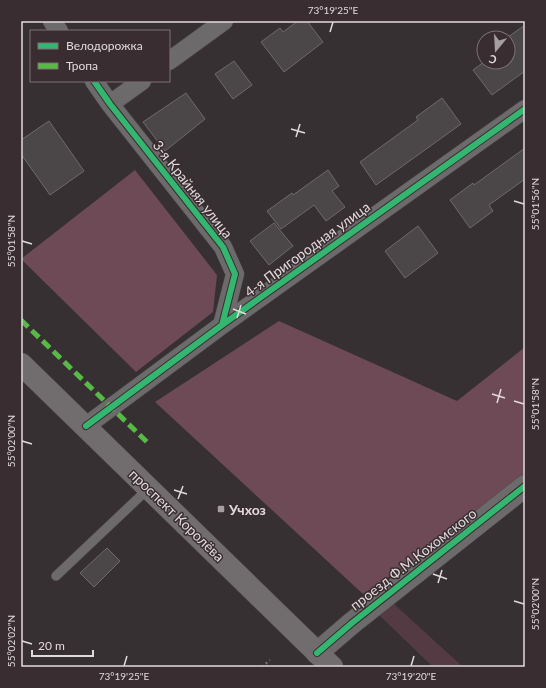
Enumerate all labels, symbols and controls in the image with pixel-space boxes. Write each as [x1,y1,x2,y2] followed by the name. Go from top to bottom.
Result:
[308,4,358,16] text: 73°19'25"E
[30,30,170,82] legend
[476,30,516,70] north arrow
[66,38,143,53] text: Велодорожка
[487,52,498,67] text: С
[66,58,98,73] text: Тропа
[150,137,236,241] street label: 3-я Крайняя улица
[529,178,541,230] text: 55°01'56"N
[241,198,373,300] street label: 4-я Пригородная улица
[5,215,17,267] text: 55°01'58"N
[529,378,541,430] text: 55°01'58"N
[5,415,17,467] text: 55°02'00"N
[126,465,228,565] street label: проспект Королёва
[228,501,266,518] place label: Учхоз
[216,504,226,514] marker: Учхоз
[346,504,480,614] street label: проезд Ф.М.Кохомского
[529,578,541,630] text: 55°02'00"N
[5,615,17,667] text: 55°02'02"N
[32,632,93,658] scale bar
[38,638,65,653] text: 20 m
[99,670,149,682] text: 73°19'25"E
[386,670,436,682] text: 73°19'20"E

